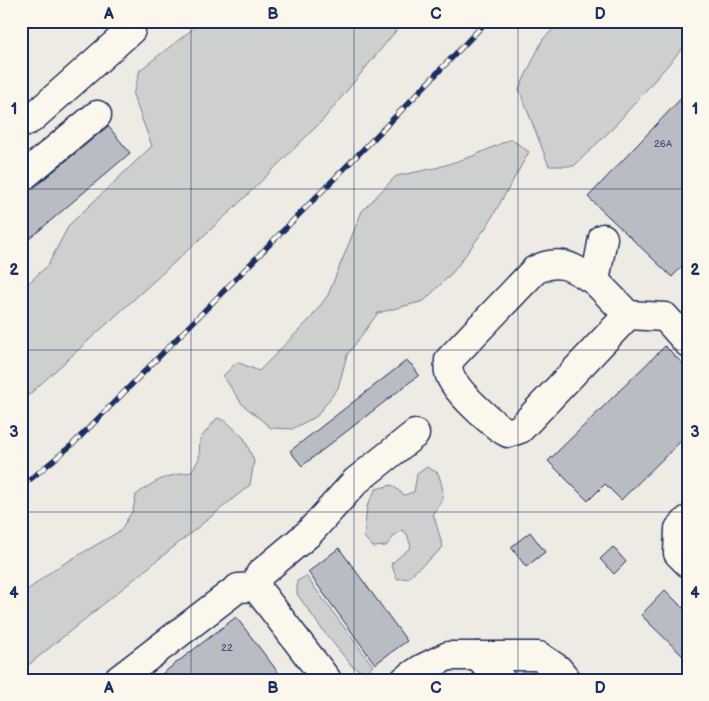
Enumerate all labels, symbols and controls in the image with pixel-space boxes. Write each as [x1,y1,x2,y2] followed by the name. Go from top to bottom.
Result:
[103,5,114,24] text: A
[267,5,279,24] text: B
[430,5,442,24] text: C
[594,5,606,24] text: D
[11,100,17,119] text: 1
[692,100,698,119] text: 1
[654,138,673,150] house number: 26А
[9,261,19,280] text: 2
[690,261,700,280] text: 2
[9,423,19,442] text: 3
[690,423,700,442] text: 3
[9,584,19,603] text: 4
[690,584,700,603] text: 4
[221,642,233,654] house number: 22
[103,679,114,698] text: A
[267,679,279,698] text: B
[430,679,442,698] text: C
[594,679,606,698] text: D

